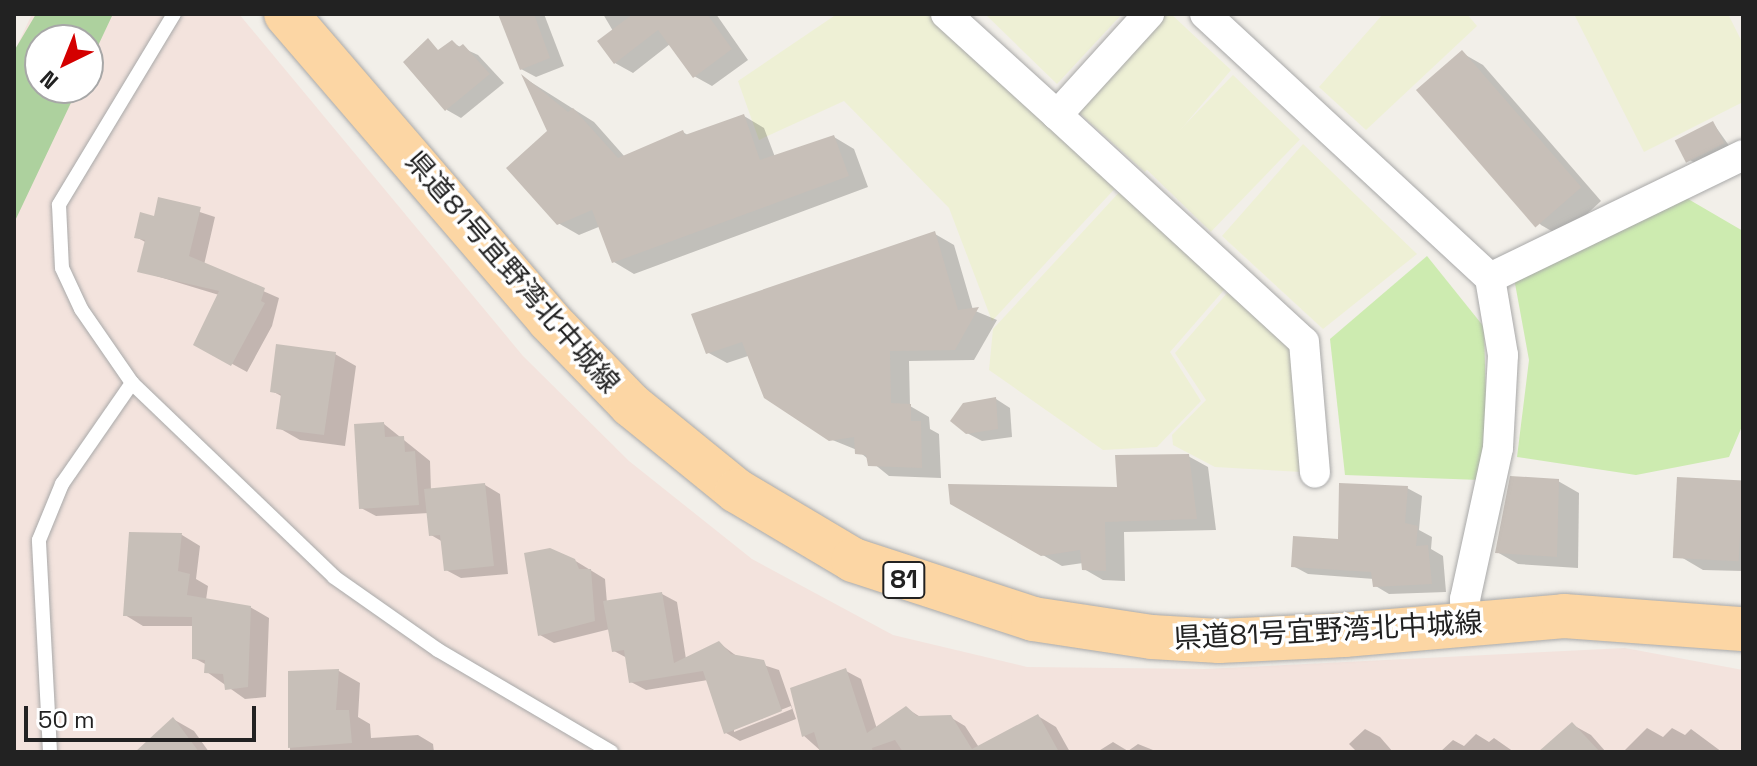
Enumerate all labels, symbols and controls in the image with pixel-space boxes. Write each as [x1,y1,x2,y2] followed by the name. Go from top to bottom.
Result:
[24,24,104,104] north arrow
[34,65,64,95] text: N
[399,144,627,400] street label: 県道81号宜野湾北中城線
[882,558,926,602] road number: 81
[1173,605,1483,655] street label: 県道81号宜野湾北中城線
[28,690,260,740] scale bar
[38,704,95,735] text: 50 m

